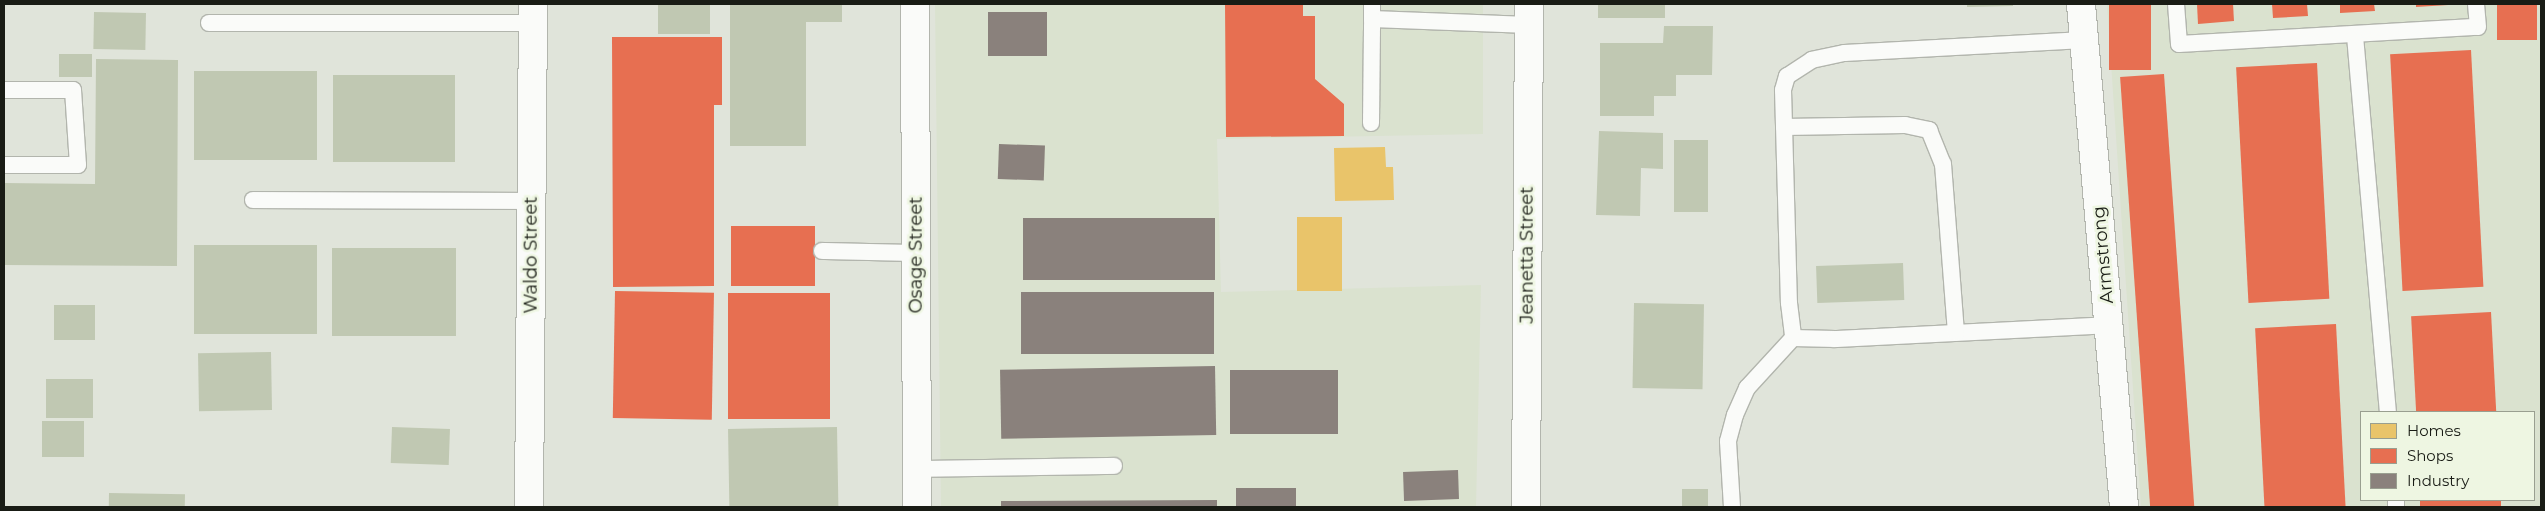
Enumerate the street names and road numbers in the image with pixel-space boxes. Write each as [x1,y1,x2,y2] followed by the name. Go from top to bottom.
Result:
[1516,186,1538,324] street label: Jeanetta Street
[520,196,542,314] street label: Waldo Street
[905,197,927,313] street label: Osage Street
[2088,205,2118,305] street label: Armstrong

